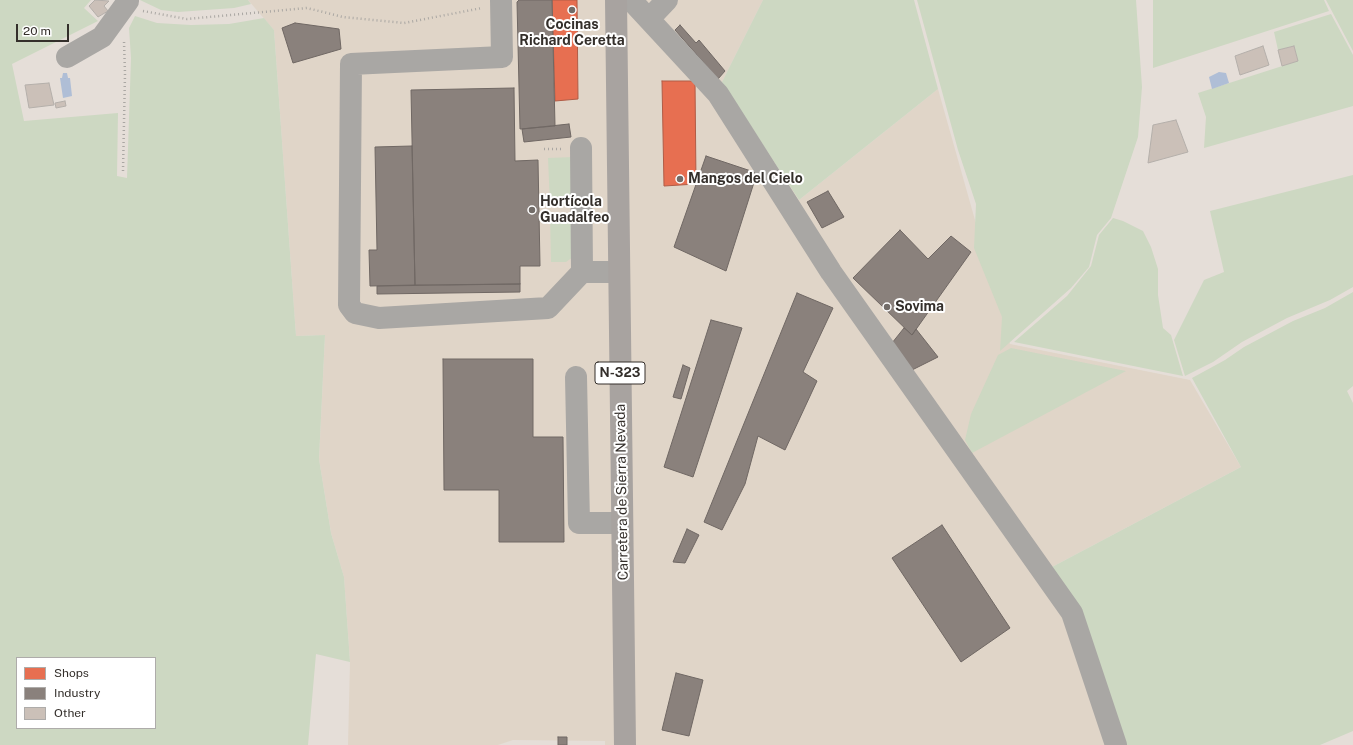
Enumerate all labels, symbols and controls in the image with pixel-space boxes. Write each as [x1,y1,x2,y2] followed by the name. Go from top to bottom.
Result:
[567,5,577,15] marker: Cocinas Richard Ceretta
[18,16,71,42] scale bar
[519,17,625,50] place label: Cocinas Richard Ceretta
[23,24,51,38] text: 20 m
[688,171,803,187] place label: Mangos del Cielo
[675,174,685,184] marker: Mangos del Cielo
[540,194,609,226] place label: Hortícola Guadalfeo
[527,205,537,215] marker: Hortícola Guadalfeo
[895,299,944,315] place label: Sovima
[882,302,892,312] marker: Sovima
[595,362,645,384] road number: N-323
[612,404,632,580] street label: Carretera de Sierra Nevada
[16,657,156,729] legend
[54,666,89,680] text: Shops
[54,686,100,700] text: Industry
[54,706,86,720] text: Other

